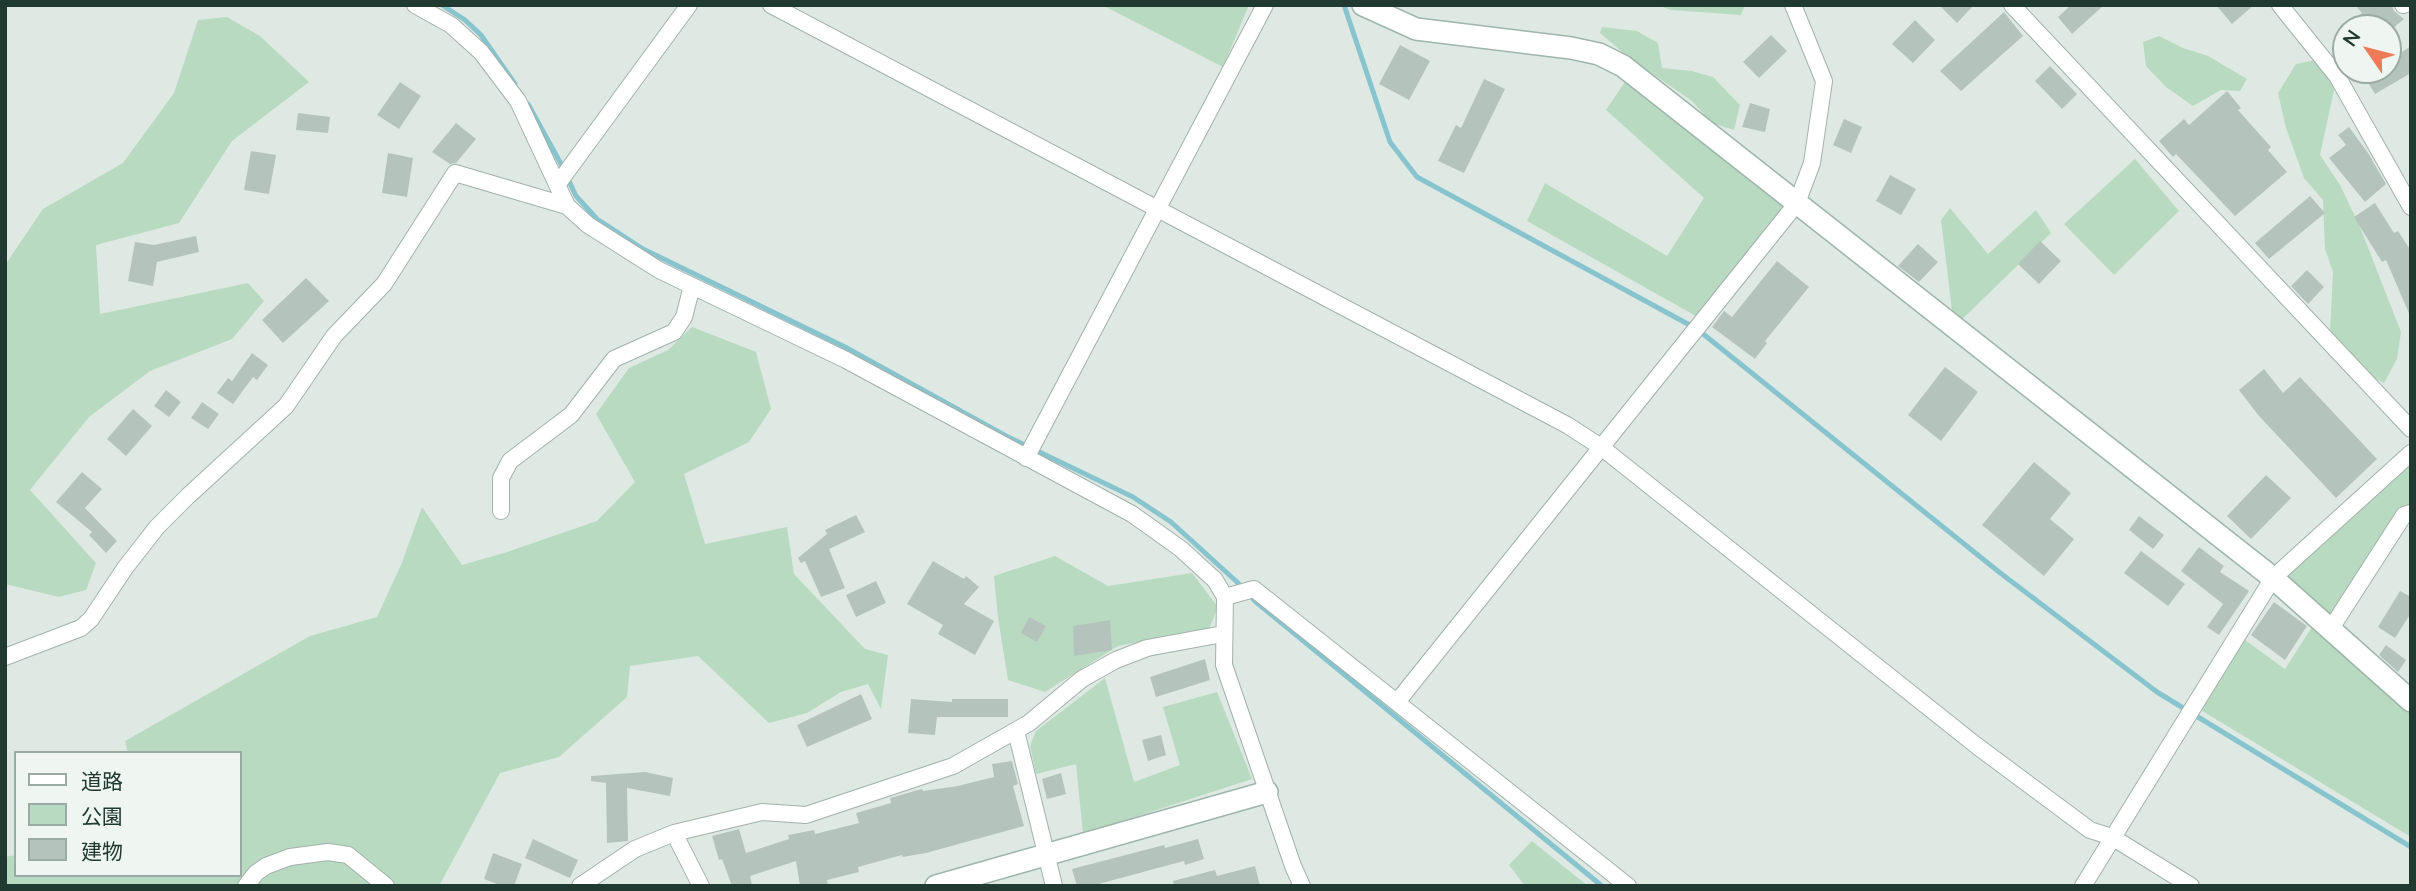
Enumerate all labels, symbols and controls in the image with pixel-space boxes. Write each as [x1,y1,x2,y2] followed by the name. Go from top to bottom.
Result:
[2332,14,2402,84] north arrow
[2337,25,2365,50] text: N
[14,751,242,877] legend
[81,768,123,793] text: 道路
[81,803,123,828] text: 公園
[81,838,123,863] text: 建物

